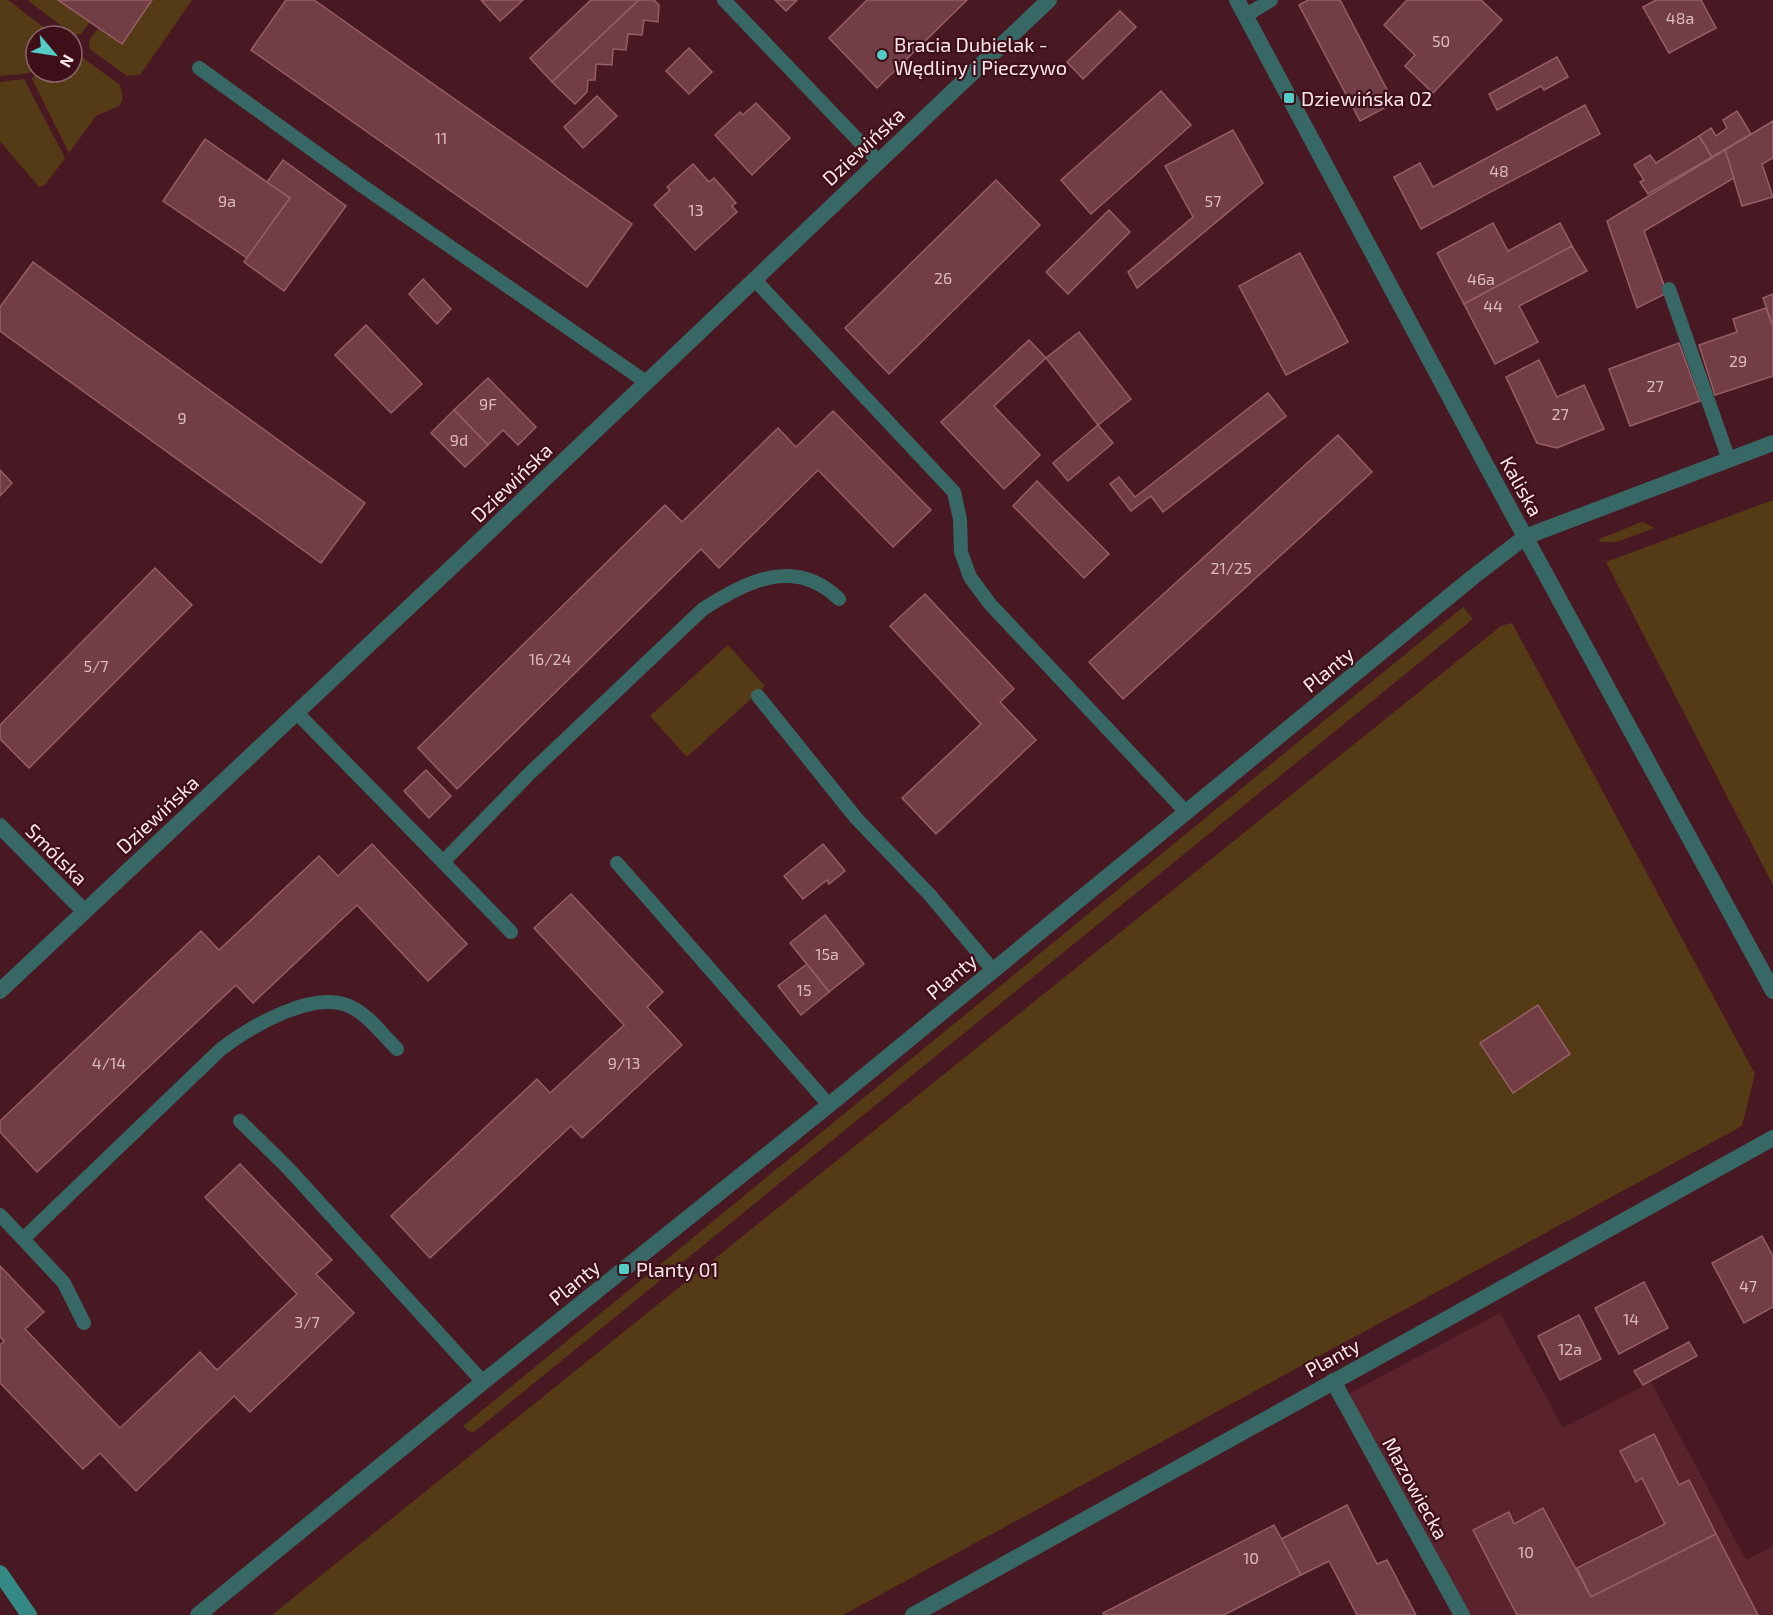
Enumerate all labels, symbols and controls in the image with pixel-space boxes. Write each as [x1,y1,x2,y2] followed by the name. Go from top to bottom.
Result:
[1666,8,1694,27] house number: 48a
[24,24,84,84] north arrow
[1432,31,1450,50] house number: 50
[894,32,1067,79] place label: Bracia Dubielak - Wędliny i Pieczywo
[875,48,889,62] marker: Bracia Dubielak - Wędliny i Pieczywo
[56,52,79,71] text: N
[1301,86,1432,110] place label: Dziewińska 02
[1282,91,1296,105] marker: Dziewińska 02
[817,102,909,190] street label: Dziewińska
[435,128,447,147] house number: 11
[1489,161,1509,180] house number: 48
[218,191,236,210] house number: 9a
[1205,191,1221,210] house number: 57
[688,200,704,219] house number: 13
[934,268,952,287] house number: 26
[1467,269,1495,288] house number: 46a
[1483,296,1503,315] house number: 44
[1729,351,1747,370] house number: 29
[1646,376,1664,395] house number: 27
[479,394,497,413] house number: 9F
[1551,404,1569,423] house number: 27
[177,408,187,427] house number: 9
[450,430,468,449] house number: 9d
[465,437,557,527] street label: Dziewińska
[1496,452,1548,520] street label: Kaliska
[1210,558,1252,577] house number: 21/25
[1298,641,1359,697] street label: Planty
[529,649,571,668] house number: 16/24
[83,656,109,675] house number: 5/7
[111,770,203,858] street label: Dziewińska
[21,818,93,890] street label: Smólska
[815,944,839,963] house number: 15a
[921,948,981,1004] street label: Planty
[797,980,811,999] house number: 15
[92,1053,126,1072] house number: 4/14
[608,1053,640,1072] house number: 9/13
[544,1254,605,1310] street label: Planty
[636,1257,719,1281] place label: Planty 01
[617,1262,631,1276] marker: Planty 01
[1739,1276,1757,1295] house number: 47
[1623,1309,1639,1328] house number: 14
[294,1312,320,1331] house number: 3/7
[1301,1332,1364,1382] street label: Planty
[1558,1339,1582,1358] house number: 12a
[1378,1433,1454,1543] street label: Mazowiecka
[1518,1542,1534,1561] house number: 10
[1243,1548,1259,1567] house number: 10

